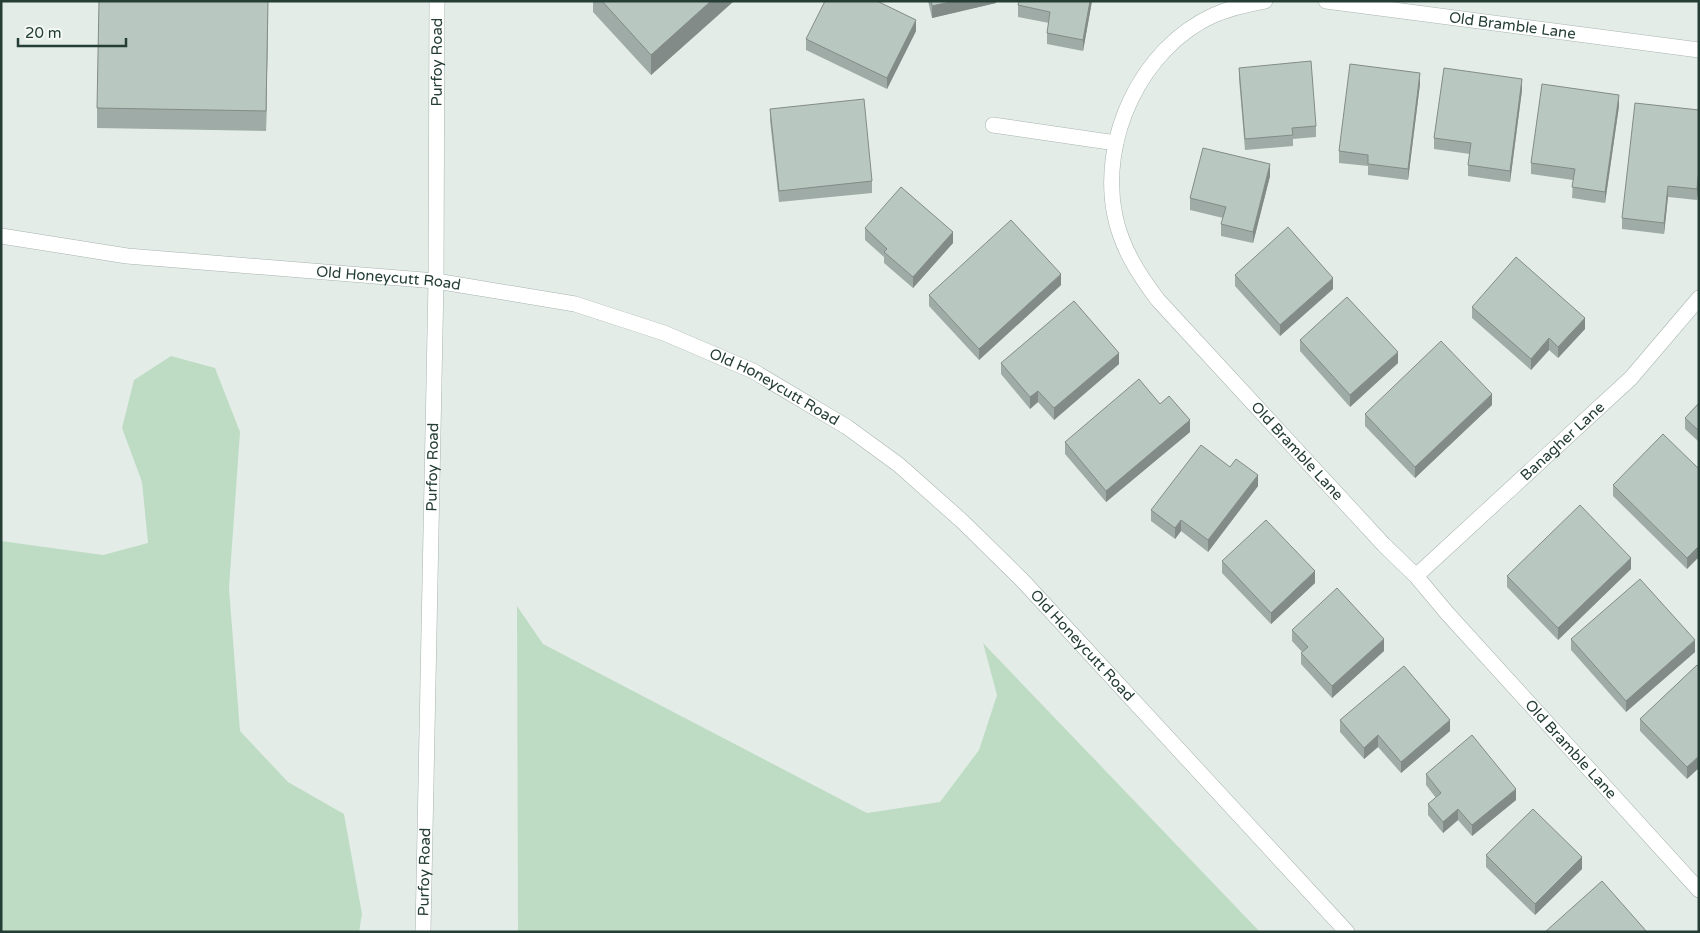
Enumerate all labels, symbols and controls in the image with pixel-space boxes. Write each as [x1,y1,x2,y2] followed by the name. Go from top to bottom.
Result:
[1448,8,1577,43] street label: Old Bramble Lane
[18,15,125,47] scale bar
[428,18,446,107] street label: Purfoy Road
[25,24,62,42] text: 20 m
[315,262,462,294] street label: Old Honeycutt Road
[707,344,842,429] street label: Old Honeycutt Road
[1247,398,1347,504] street label: Old Bramble Lane
[1517,398,1608,484] street label: Banagher Lane
[422,422,442,512] street label: Purfoy Road
[1026,586,1138,705] street label: Old Honeycutt Road
[1521,696,1621,803] street label: Old Bramble Lane
[414,827,434,917] street label: Purfoy Road

